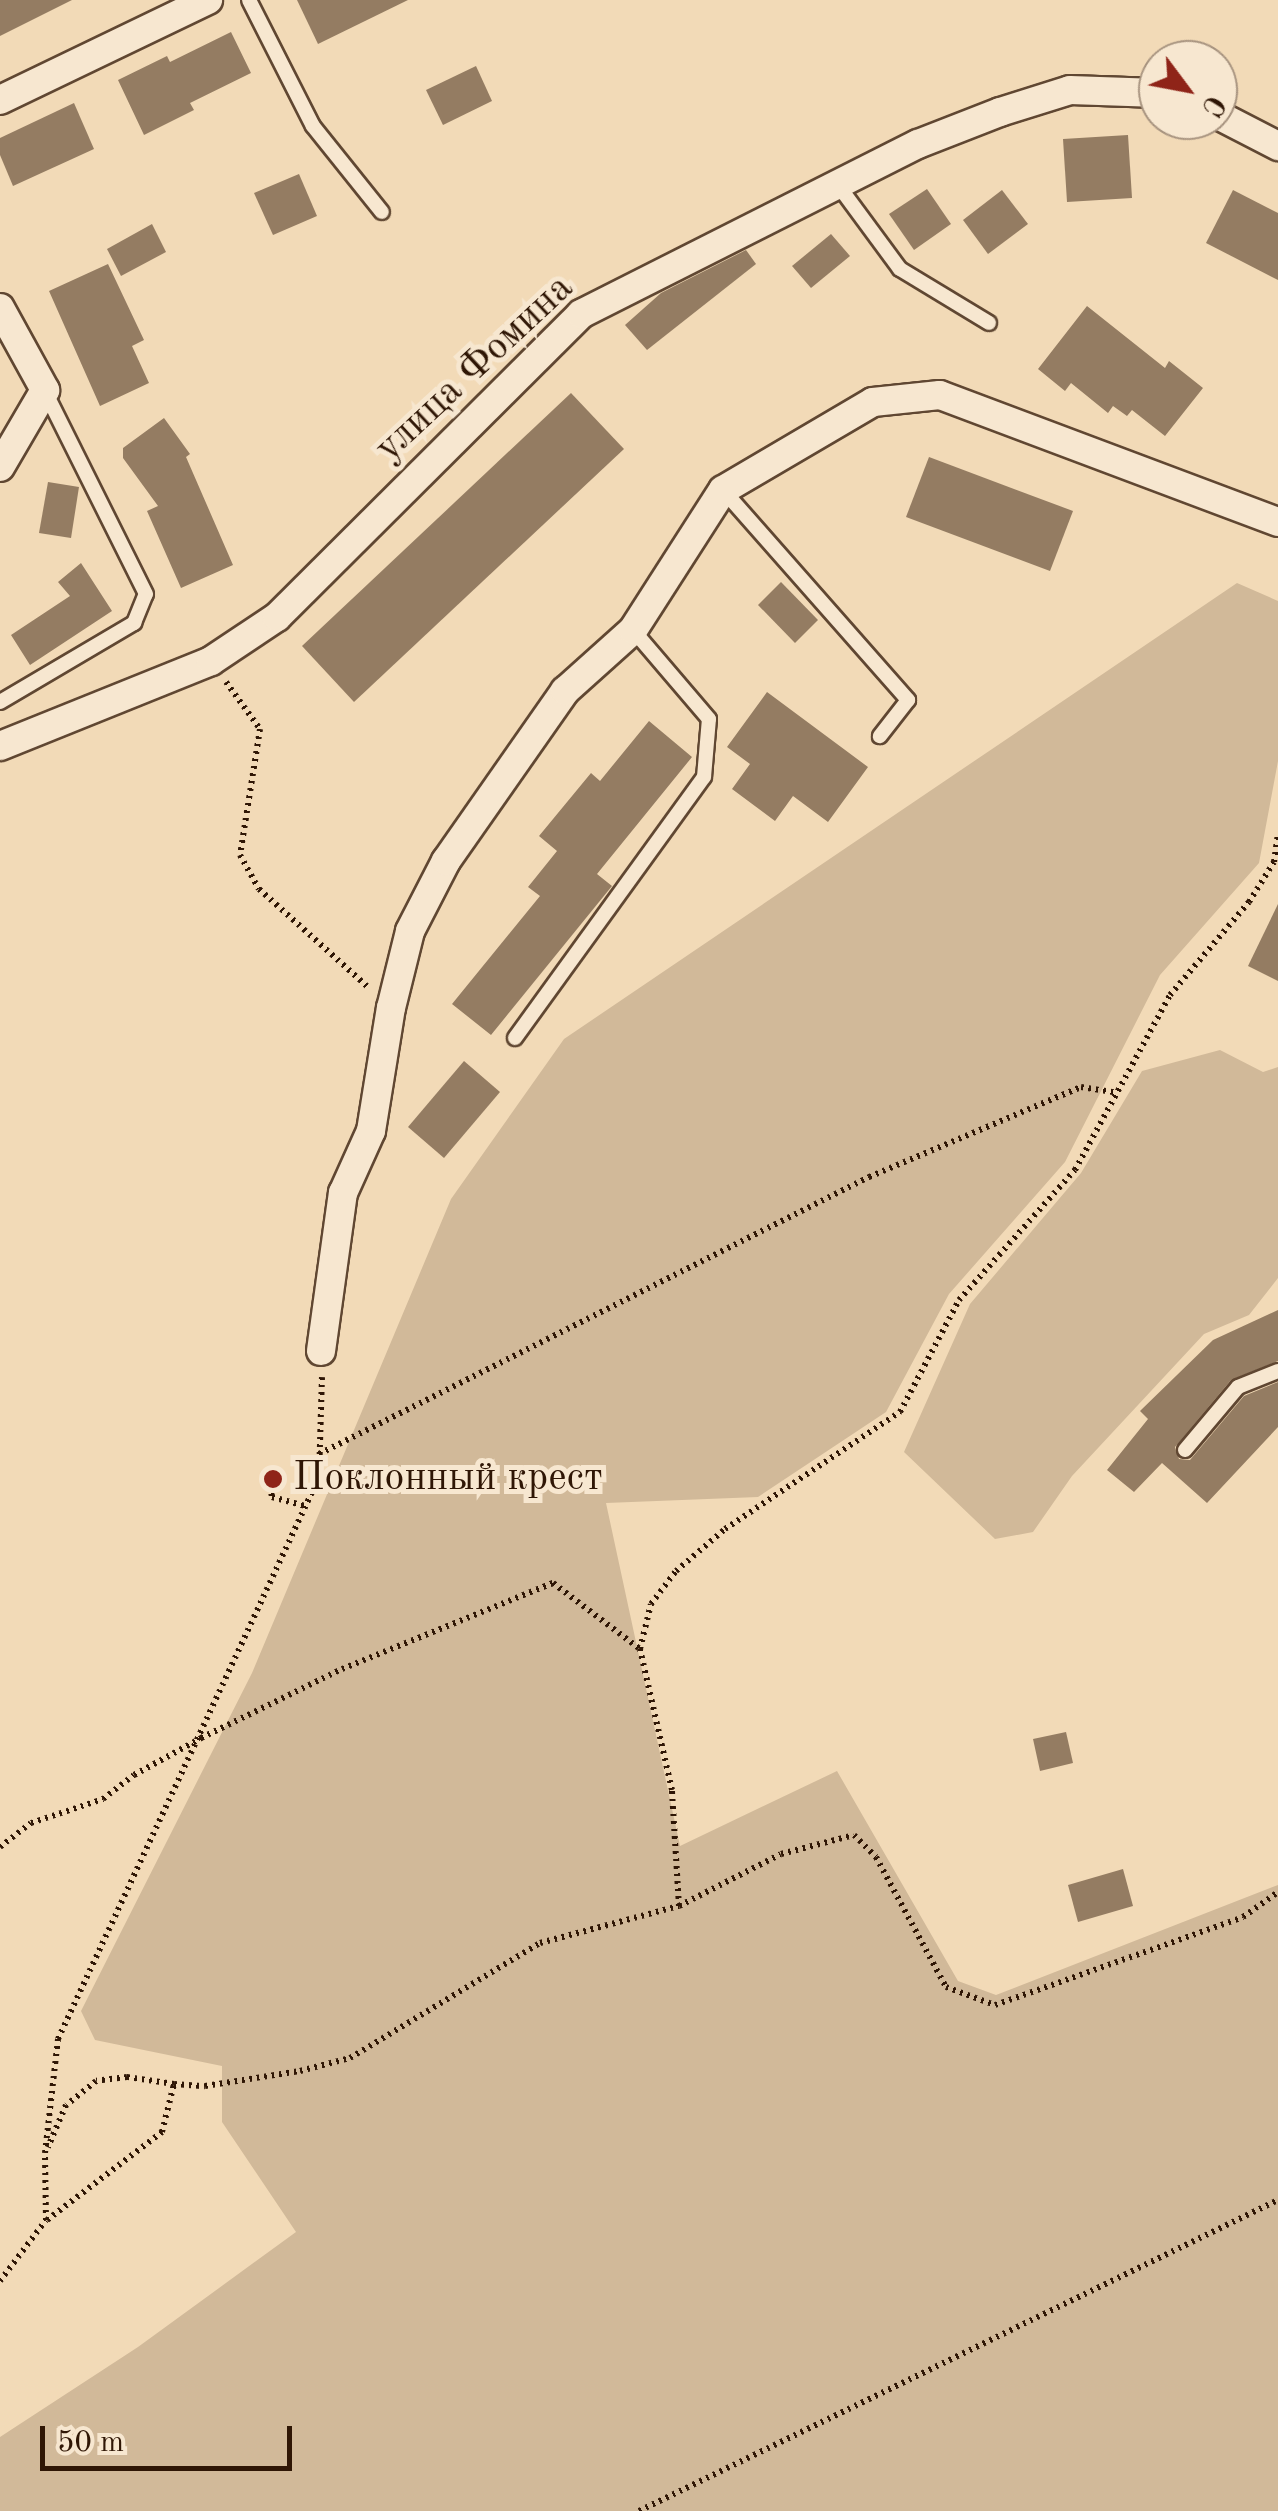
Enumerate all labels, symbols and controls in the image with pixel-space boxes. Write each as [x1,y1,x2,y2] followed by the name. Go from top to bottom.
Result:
[1138,40,1238,140] north arrow
[1195,90,1229,120] text: С
[366,265,584,473] street label: улица Фомина
[293,1455,603,1503] place label: Поклонный крест
[262,1468,284,1490] marker: Поклонный крест
[45,2406,298,2468] scale bar
[57,2428,124,2458] text: 50 m

